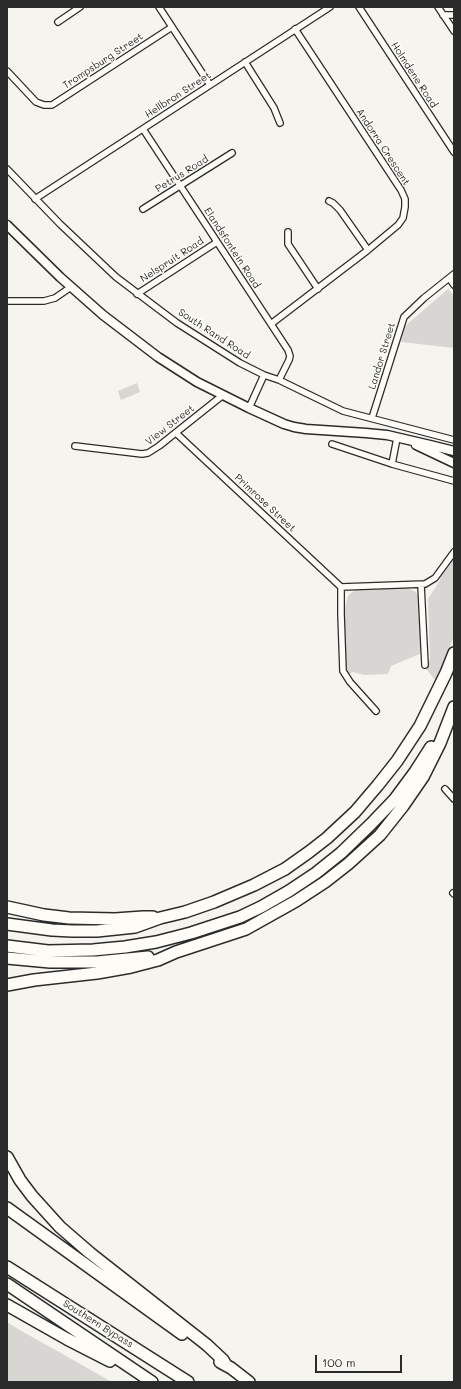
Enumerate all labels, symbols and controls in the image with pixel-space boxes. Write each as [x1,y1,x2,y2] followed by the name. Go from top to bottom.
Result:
[61,31,145,91] street label: Trompsburg Street
[388,40,440,110] street label: Holmdene Road
[143,69,213,121] street label: Hellbron Street
[354,106,412,188] street label: Andorra Crescent
[153,153,211,195] street label: Petrus Road
[201,205,263,291] street label: Elandsfontein Road
[138,235,206,285] street label: Nelspruit Road
[176,306,252,362] street label: South Rand Road
[366,321,398,391] street label: Landor Street
[143,402,197,448] street label: View Street
[232,472,298,534] street label: Primrose Street
[61,1298,135,1350] street label: Southern Bypass
[317,1347,404,1373] scale bar
[322,1354,356,1370] text: 100 m

